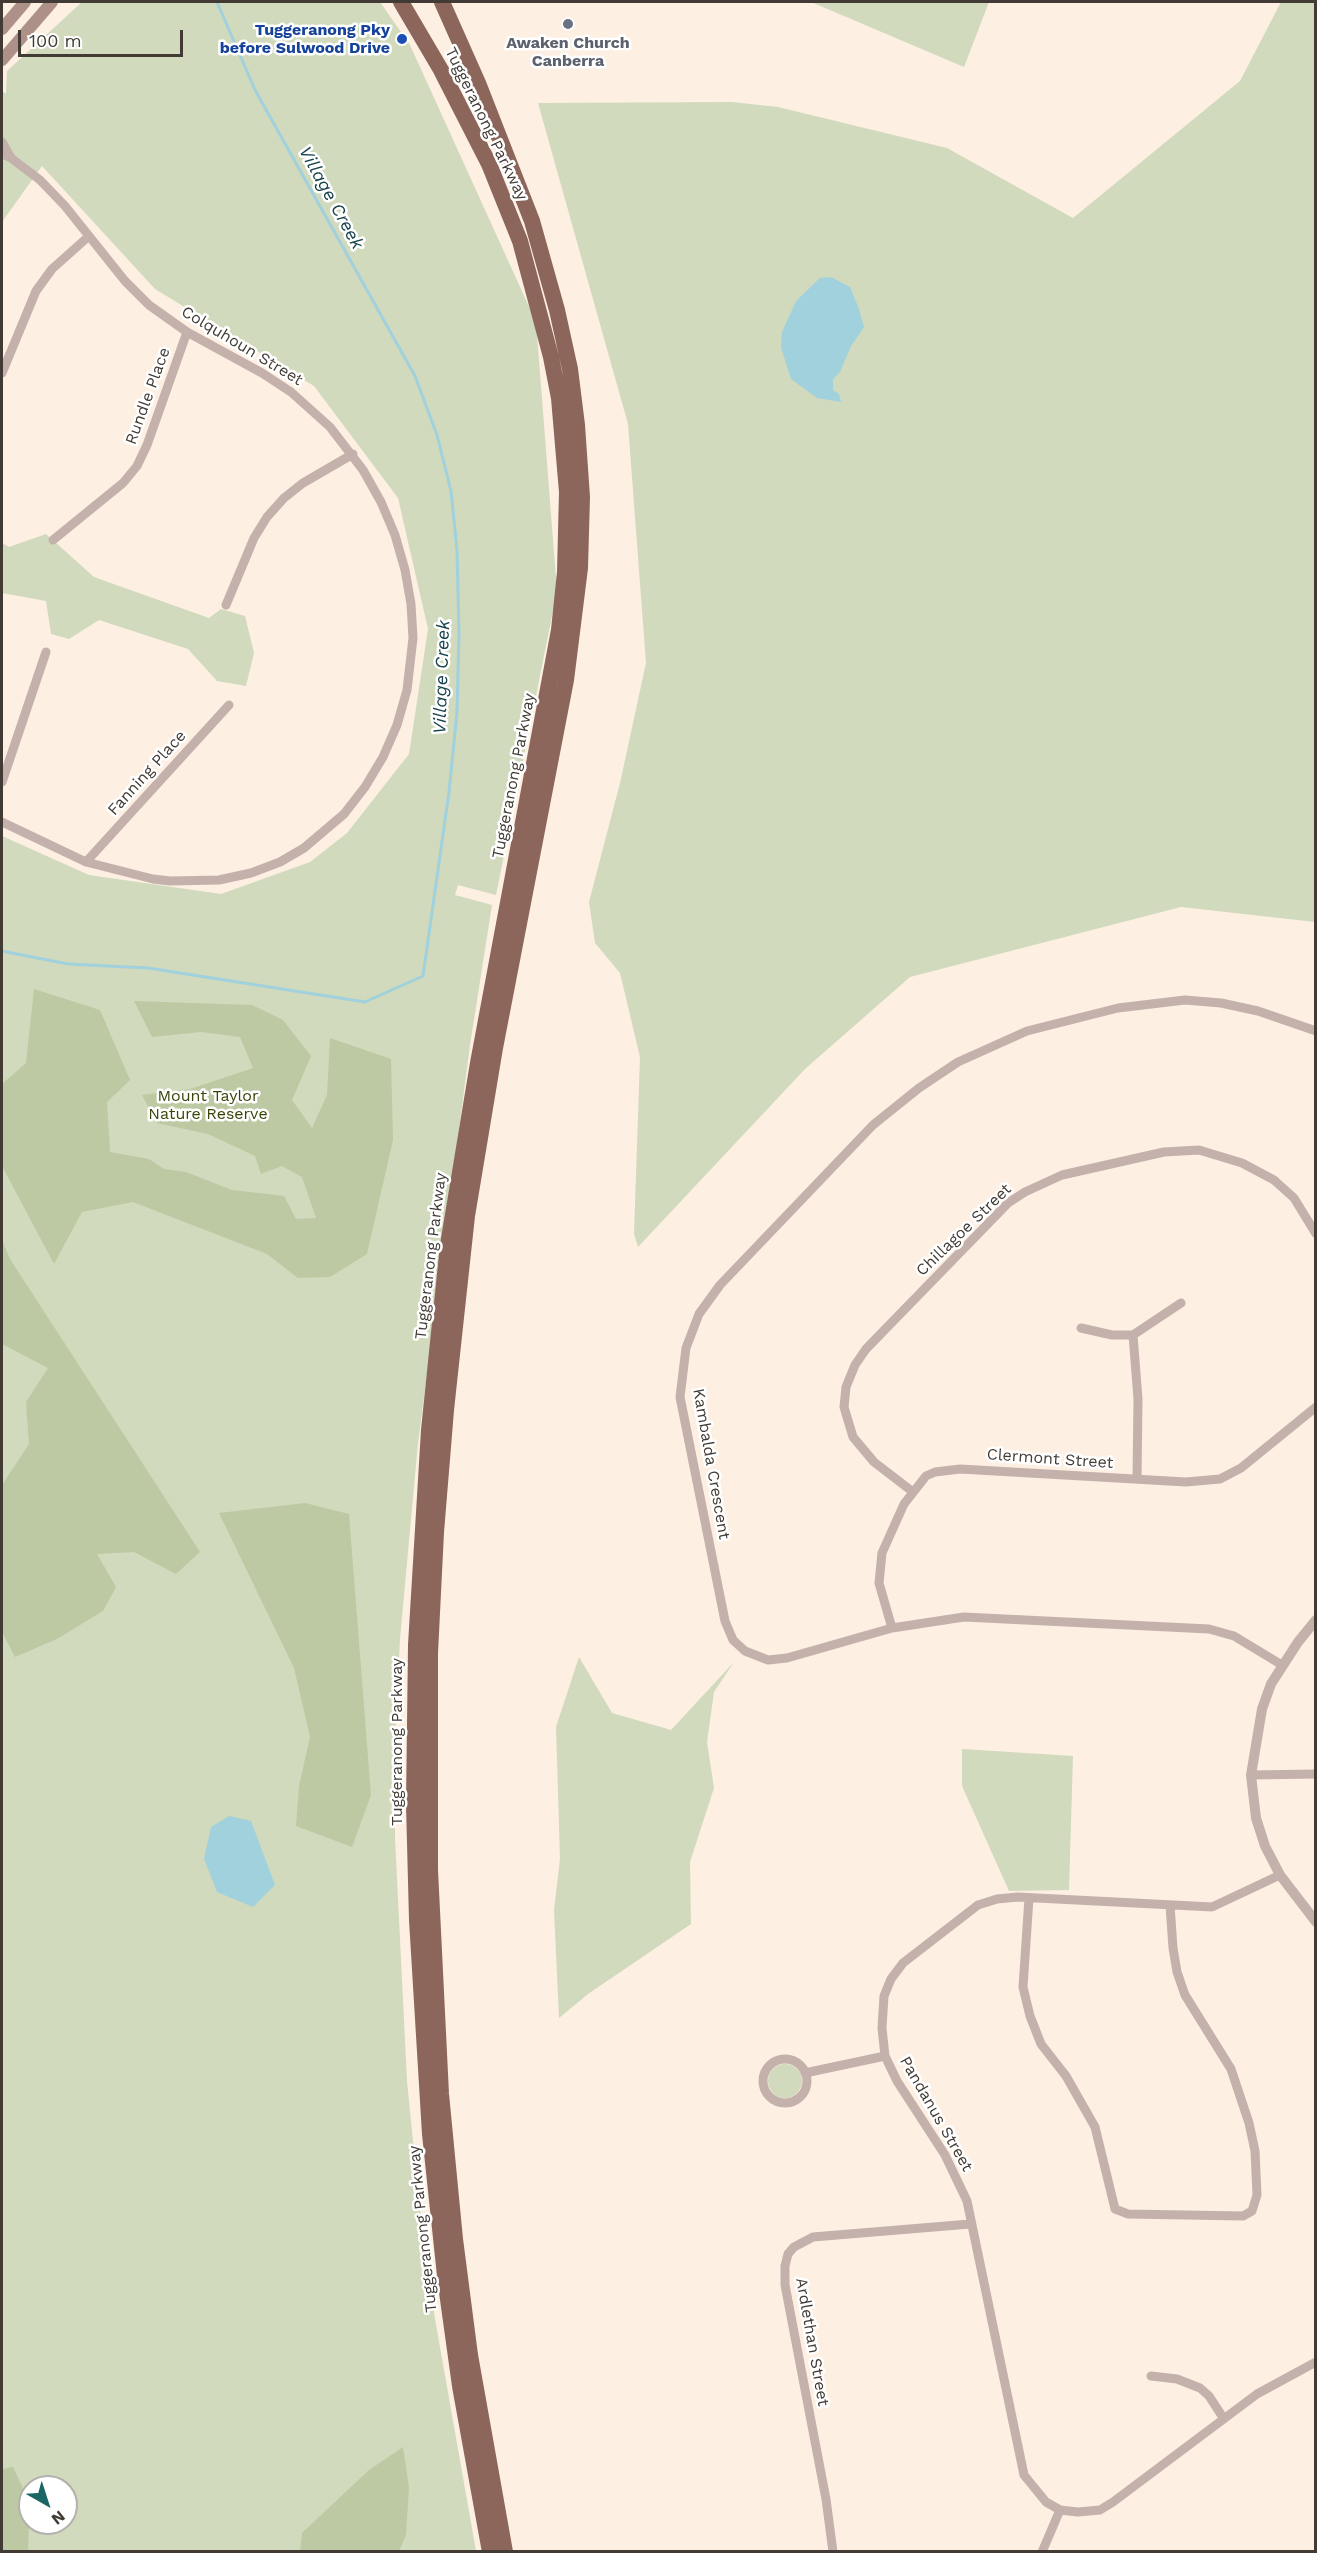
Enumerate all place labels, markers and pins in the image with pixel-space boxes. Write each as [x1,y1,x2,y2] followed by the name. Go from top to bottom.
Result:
[561,17,575,31] marker: Awaken Church Canberra
[220,20,390,58] place label: Tuggeranong Pky before Sulwood Drive
[395,32,409,46] marker: Tuggeranong Pky before Sulwood Drive
[506,33,630,71] place label: Awaken Church Canberra

